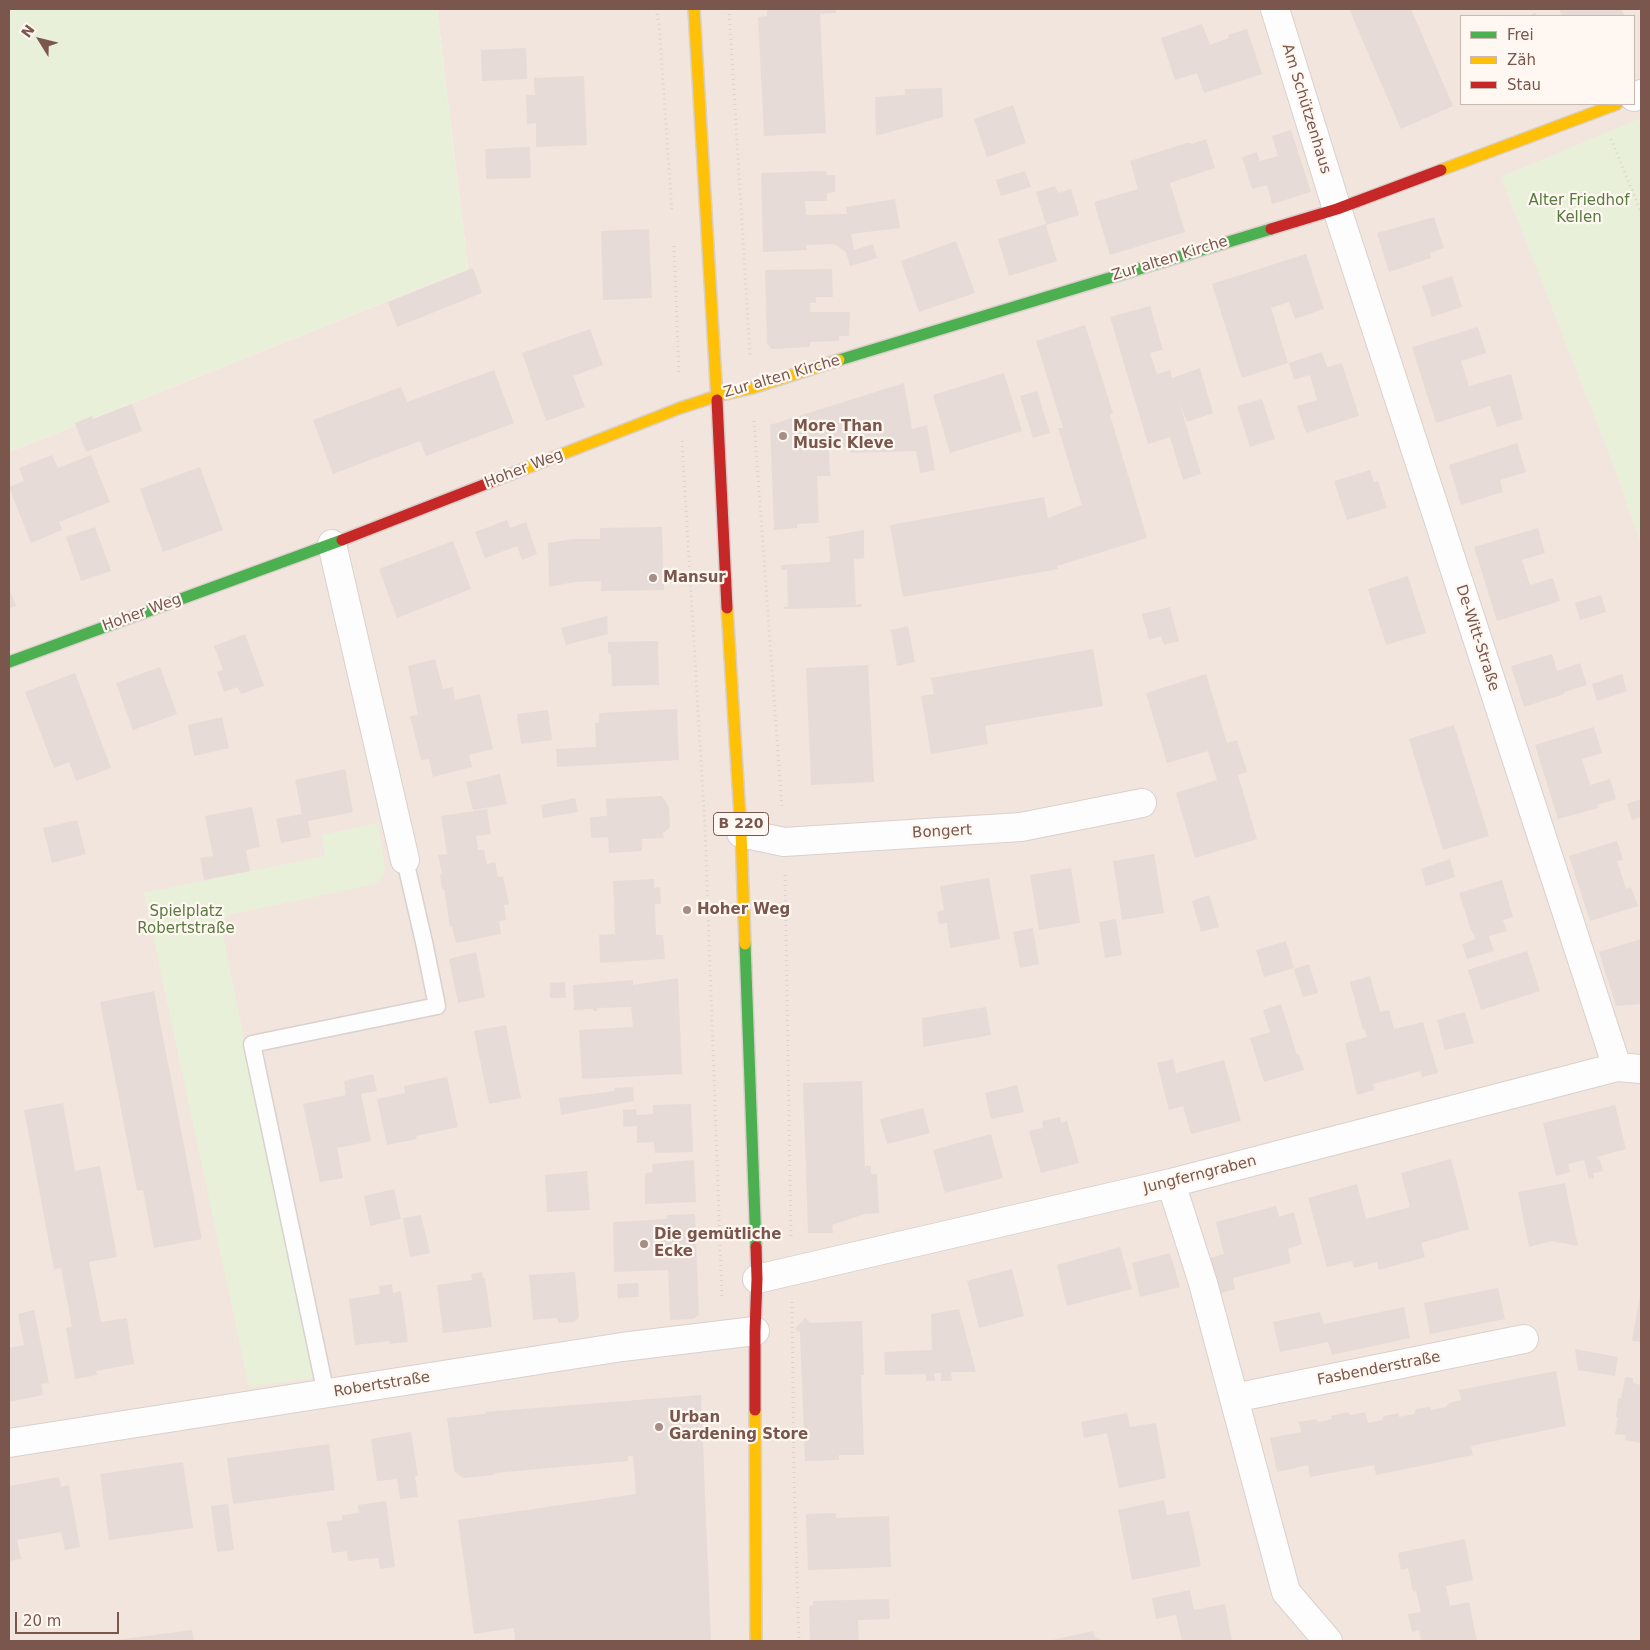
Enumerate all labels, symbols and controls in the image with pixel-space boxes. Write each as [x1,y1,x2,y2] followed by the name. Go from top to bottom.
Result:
[15,15,65,65] north arrow
[1460,15,1635,105] legend
[18,22,38,41] text: N
[1507,26,1534,44] text: Frei
[1278,42,1334,176] street label: Am Schützenhaus
[1507,51,1536,69] text: Zäh
[1507,76,1541,94] text: Stau
[1528,192,1630,227] park label: Alter Friedhof Kellen
[1110,233,1230,285] street label: Zur alten Kirche
[722,352,842,402] street label: Zur alten Kirche
[793,418,894,453] place label: More Than Music Kleve
[777,430,789,442] marker: More Than Music Kleve
[482,446,566,492] street label: Hoher Weg
[663,569,726,587] place label: Mansur
[647,572,659,584] marker: Mansur
[1451,582,1503,694] street label: De-Witt-Straße
[100,590,184,636] street label: Hoher Weg
[714,812,768,836] road number: B 220
[912,821,972,843] street label: Bongert
[697,901,790,919] place label: Hoher Weg
[137,903,235,938] park label: Spielplatz Robertstraße
[681,904,693,916] marker: Hoher Weg
[1142,1152,1258,1198] street label: Jungferngraben
[654,1226,781,1261] place label: Die gemütliche Ecke
[638,1238,650,1250] marker: Die gemütliche Ecke
[1316,1348,1442,1390] street label: Fasbenderstraße
[332,1368,432,1402] street label: Robertstraße
[669,1409,808,1444] place label: Urban Gardening Store
[653,1421,665,1433] marker: Urban Gardening Store
[18,1602,121,1634] scale bar
[23,1612,61,1630] text: 20 m

